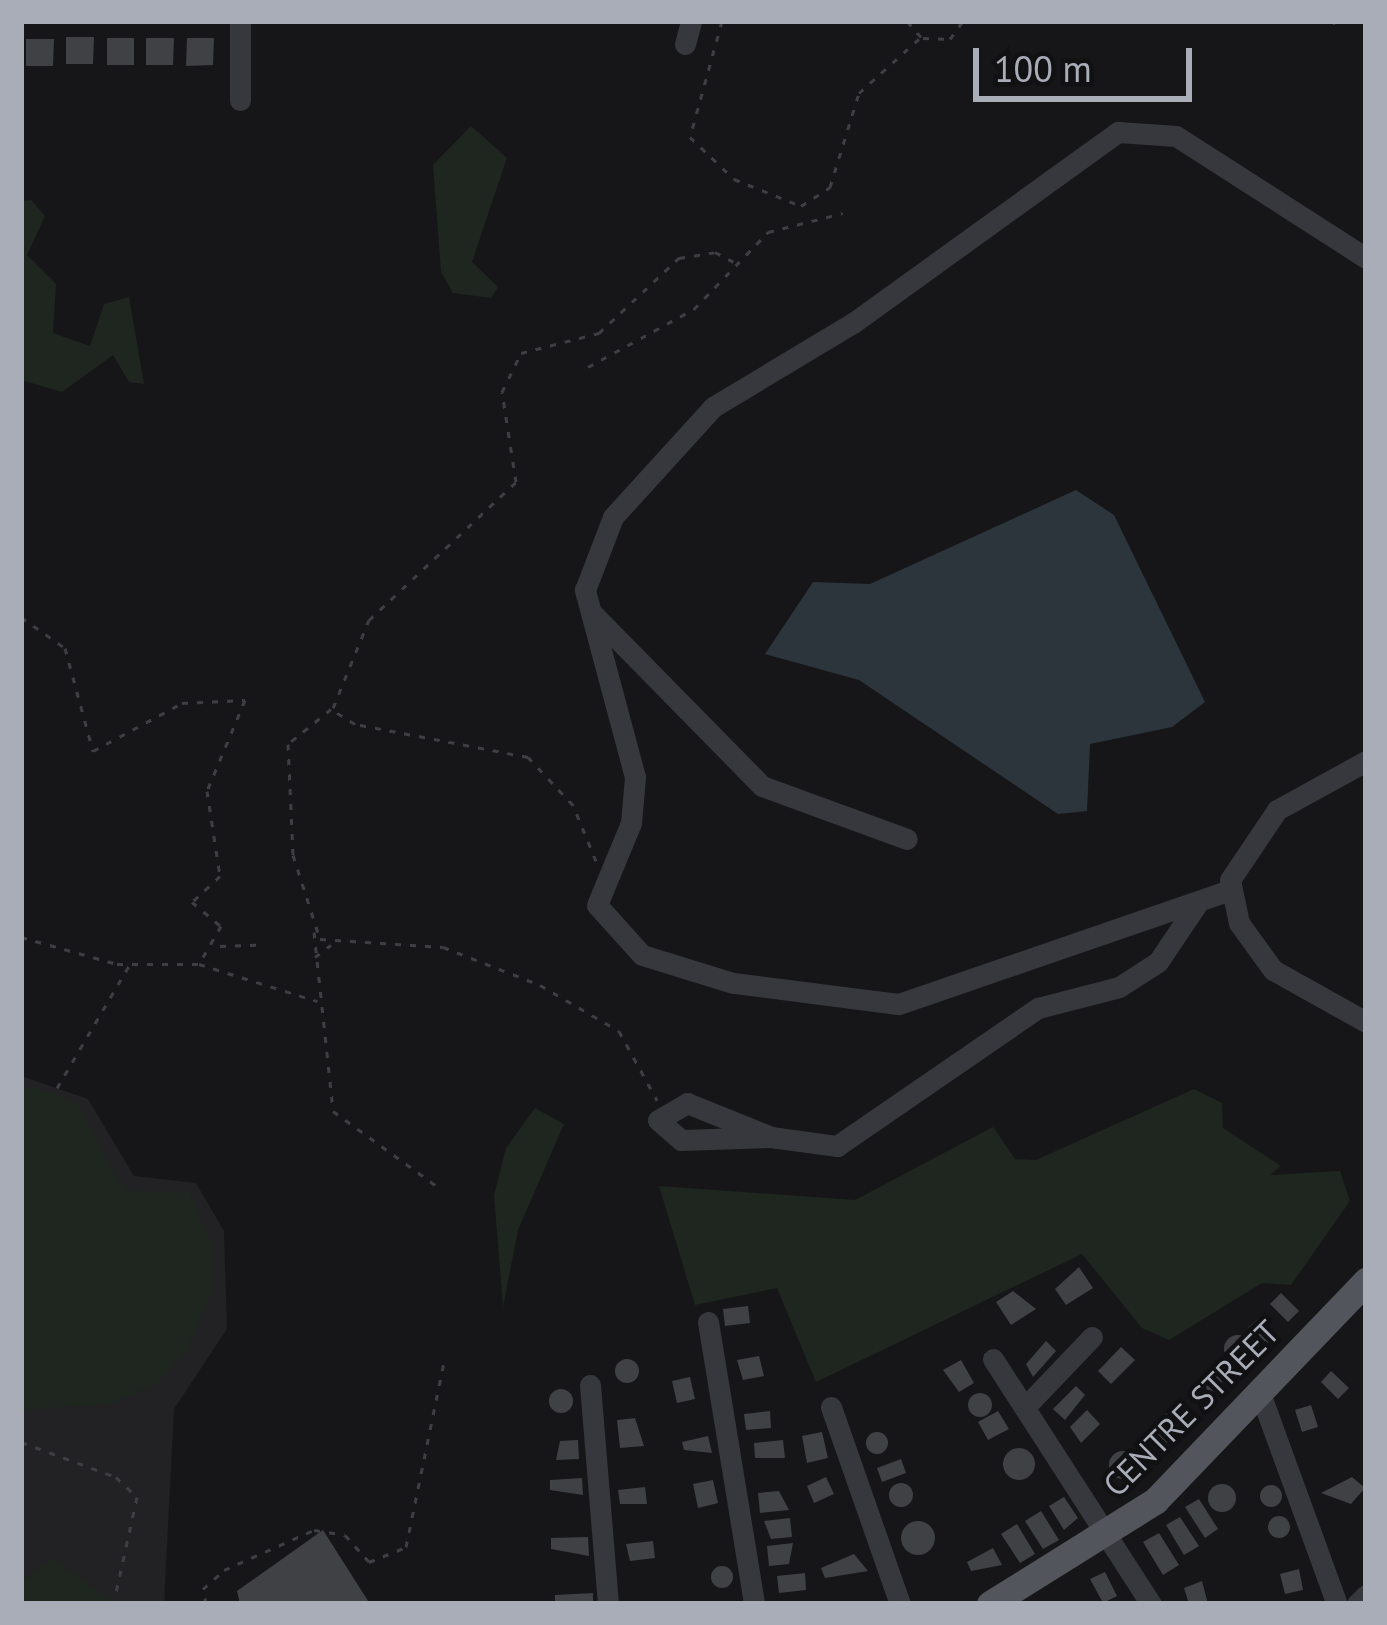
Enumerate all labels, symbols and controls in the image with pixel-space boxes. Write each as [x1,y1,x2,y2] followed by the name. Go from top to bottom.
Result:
[979,24,1198,98] scale bar
[994,45,1092,92] text: 100 m
[1095,1312,1287,1504] street label: CENTRE STREET

